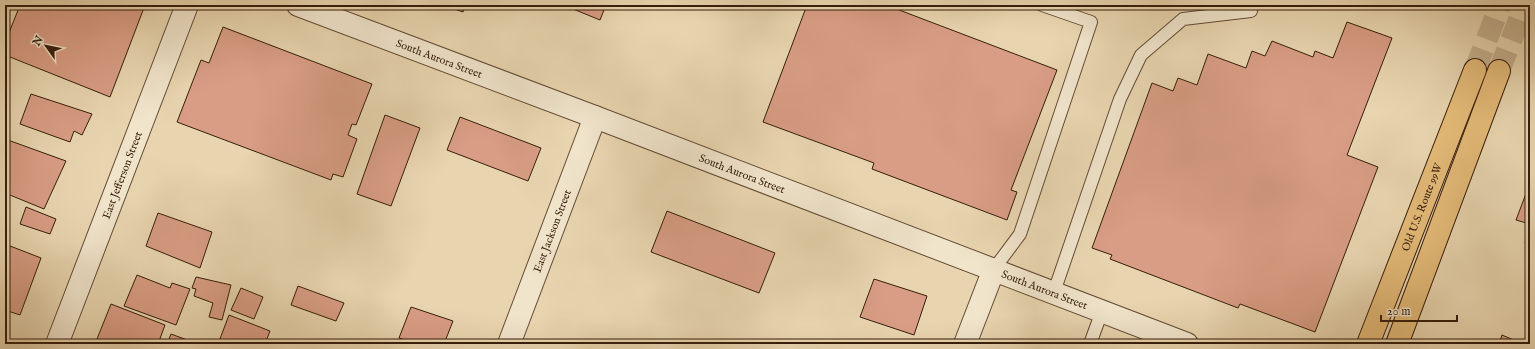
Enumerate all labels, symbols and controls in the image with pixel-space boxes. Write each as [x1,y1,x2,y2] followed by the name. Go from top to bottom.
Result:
[26,26,66,66] north arrow
[29,33,47,50] text: N
[394,37,484,82] street label: South Aurora Street
[100,129,146,221] street label: East Jefferson Street
[697,152,787,197] street label: South Aurora Street
[1399,161,1446,253] street label: Old U.S. Route 99W
[531,188,575,275] street label: East Jackson Street
[999,268,1089,313] street label: South Aurora Street
[1381,297,1457,323] scale bar
[1387,304,1410,319] text: 20 m

